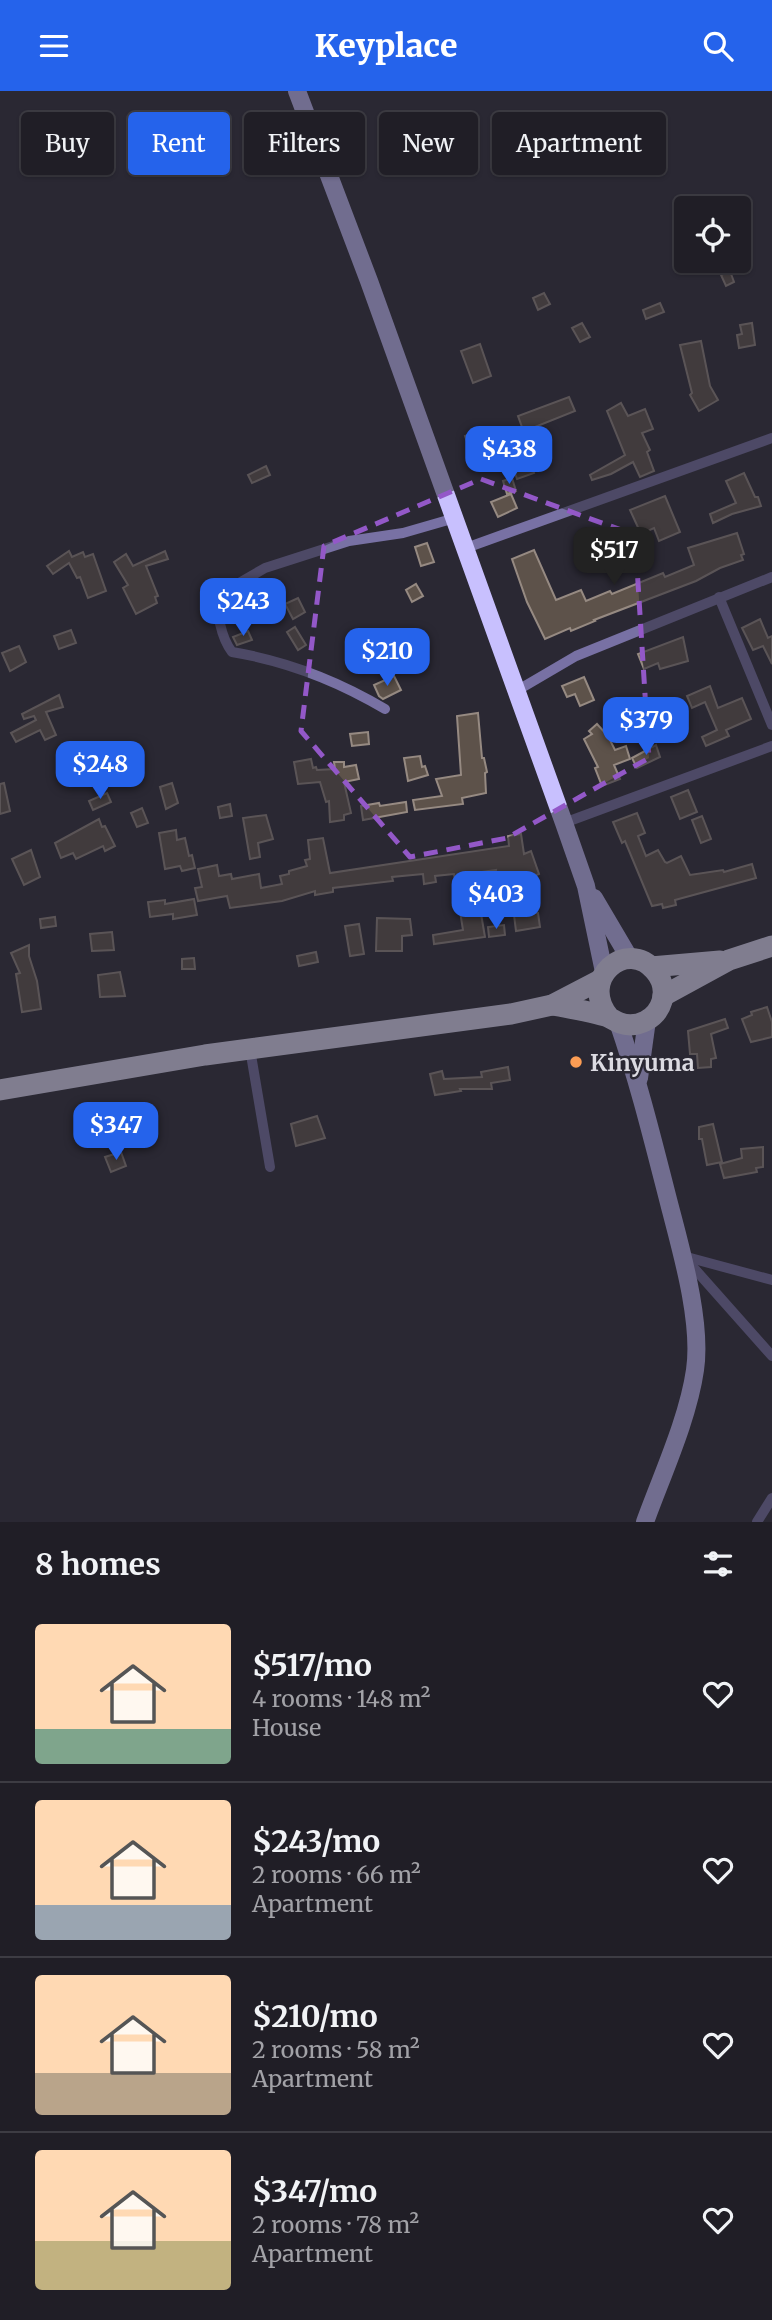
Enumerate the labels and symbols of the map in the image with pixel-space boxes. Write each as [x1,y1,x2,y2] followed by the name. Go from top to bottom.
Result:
[468,427,550,486] pin: $438
[573,527,655,587] pin: $517
[202,579,284,638] pin: $243
[346,629,428,688] pin: $210
[605,697,687,757] pin: $379
[59,741,141,801] pin: $248
[455,871,537,931] pin: $403
[590,1048,695,1077] place label: Kinyuma
[568,1054,584,1070] marker: Kinyuma
[75,1103,157,1162] pin: $347

